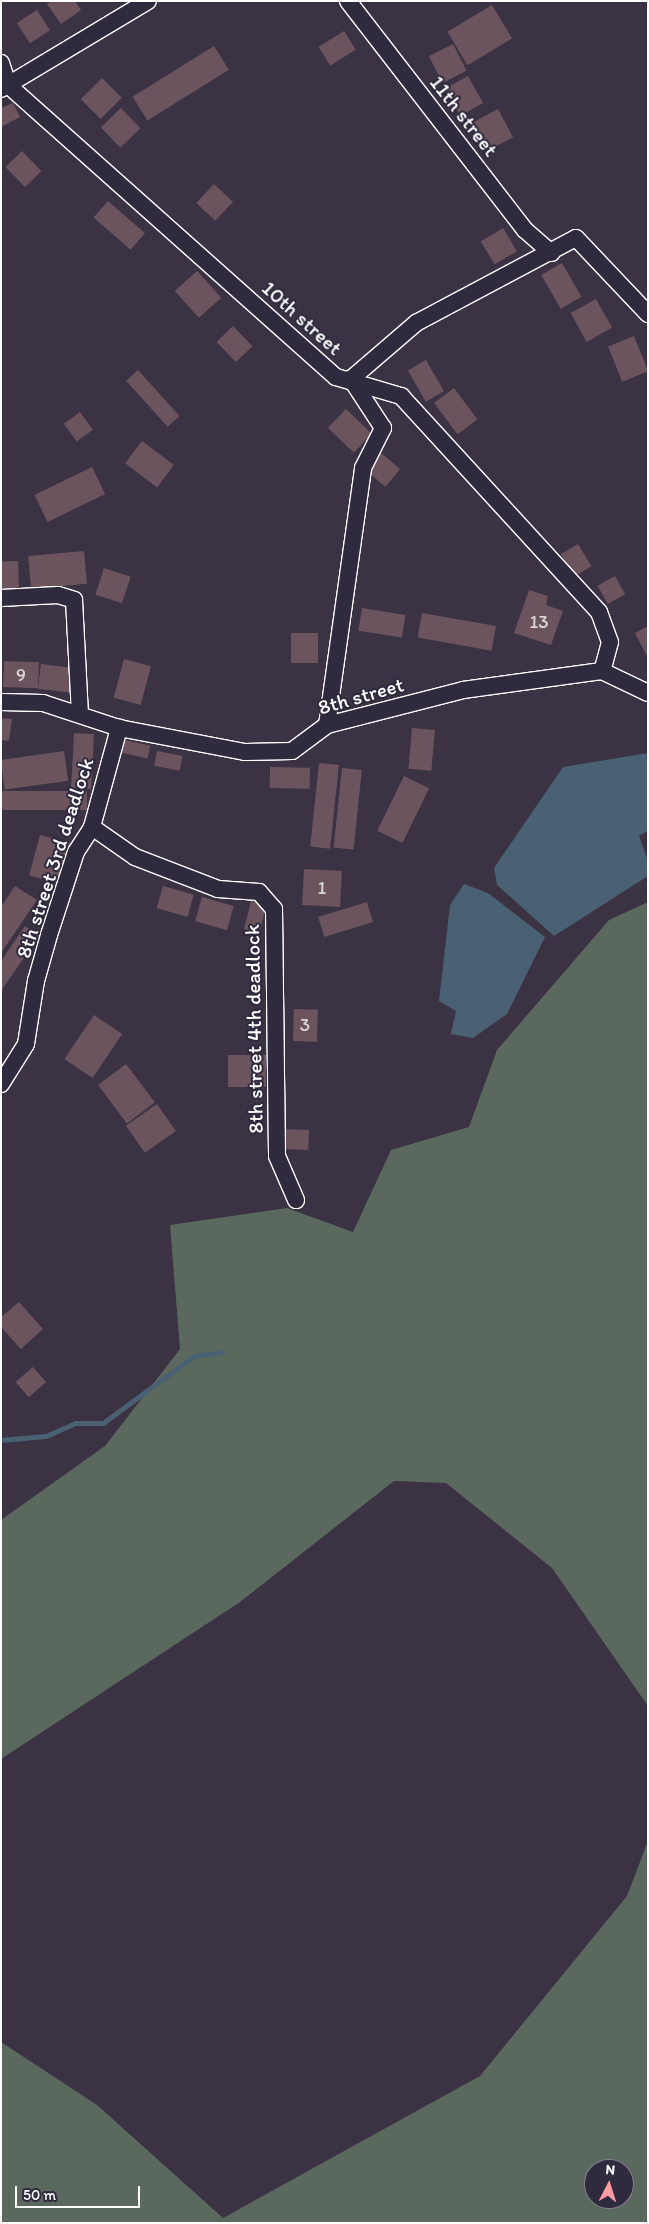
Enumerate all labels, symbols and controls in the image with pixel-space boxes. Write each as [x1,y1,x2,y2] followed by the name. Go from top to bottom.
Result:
[424,70,504,162] street label: 11th street
[257,275,347,361] street label: 10th street
[529,611,549,633] house number: 13
[16,664,26,686] house number: 9
[315,672,407,720] street label: 8th street
[11,755,99,961] street label: 8th street 3rd deadlock
[318,877,326,899] house number: 1
[240,924,268,1134] street label: 8th street 4th deadlock
[300,1014,310,1036] house number: 3
[584,2159,634,2209] north arrow
[605,2161,616,2178] text: N
[18,2176,142,2208] scale bar
[23,2186,56,2204] text: 50 m

